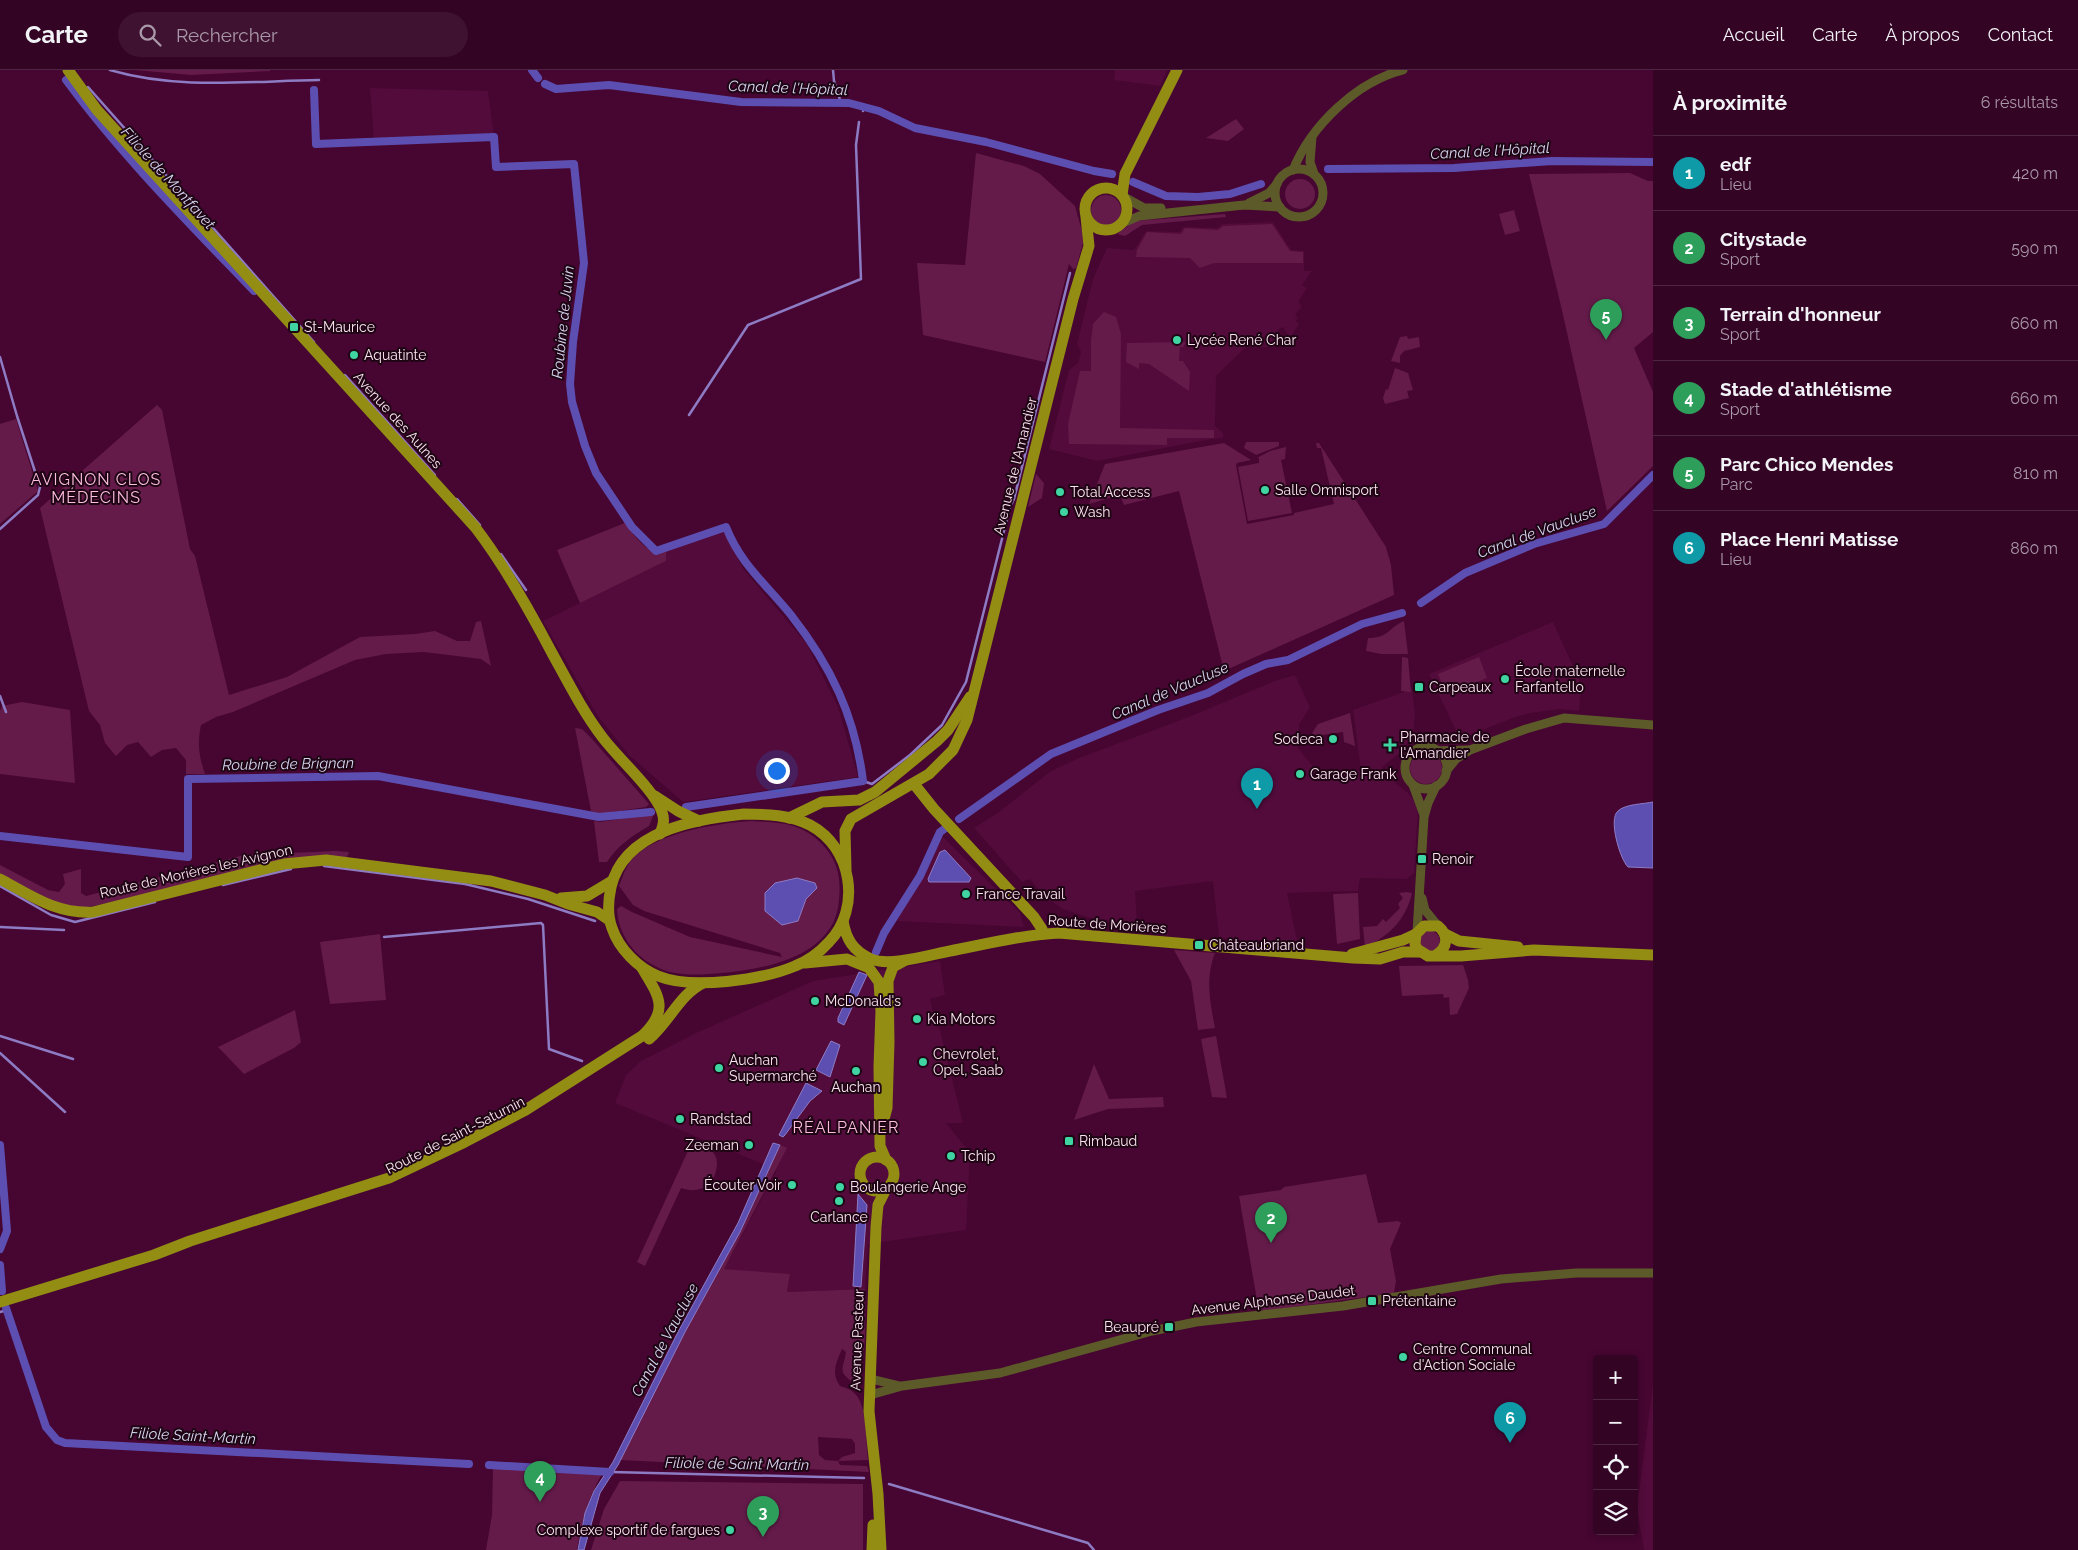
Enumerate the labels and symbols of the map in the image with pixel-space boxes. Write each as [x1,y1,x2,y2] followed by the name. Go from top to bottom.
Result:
[728,77,848,99] water label: Canal de l'Hôpital
[117,123,219,233] water label: Filiole de Montfavet
[1430,139,1550,163] water label: Canal de l'Hôpital
[548,265,578,379] water label: Roubine de Juvin
[1590,299,1622,340] pin: 5
[304,319,375,335] place label: St-Maurice
[288,321,300,333] marker: St-Maurice
[1187,332,1296,348] place label: Lycée René Char
[1171,334,1183,346] marker: Lycée René Char
[364,347,426,363] place label: Aquatinte
[348,349,360,361] marker: Aquatinte
[351,369,446,472] street label: Avenue des Aulnes
[990,395,1040,537] street label: Avenue de l'Amandier
[31,470,161,507] district label: AVIGNON CLOS MÉDECINS
[1275,482,1379,498] place label: Salle Omnisport
[1070,484,1150,500] place label: Total Access
[1259,484,1271,496] marker: Salle Omnisport
[1054,486,1066,498] marker: Total Access
[1475,502,1599,562] water label: Canal de Vaucluse
[1074,504,1110,520] place label: Wash
[1058,506,1070,518] marker: Wash
[1109,658,1231,724] water label: Canal de Vaucluse
[1515,662,1625,695] place label: École maternelle Farfantello
[1499,673,1511,685] marker: École maternelle Farfantello
[1429,679,1491,695] place label: Carpeaux
[1413,681,1425,693] marker: Carpeaux
[1400,729,1489,761] place label: Pharmacie de l'Amandier
[1274,731,1323,747] place label: Sodeca
[1327,733,1339,745] marker: Sodeca
[1384,739,1396,751] marker: Pharmacie de l'Amandier
[222,754,354,774] water label: Roubine de Brignan
[764,758,790,784] your location
[1310,766,1397,782] place label: Garage Frank
[1241,768,1273,809] pin: 1
[1294,768,1306,780] marker: Garage Frank
[98,841,294,901] street label: Route de Morières les Avignon
[1432,851,1474,867] place label: Renoir
[1416,853,1428,865] marker: Renoir
[976,886,1065,902] place label: France Travail
[960,888,972,900] marker: France Travail
[1047,912,1167,936] street label: Route de Morières
[1209,937,1304,953] place label: Châteaubriand
[1193,939,1205,951] marker: Châteaubriand
[825,993,901,1009] place label: McDonald's
[809,995,821,1007] marker: McDonald's
[927,1011,995,1027] place label: Kia Motors
[911,1013,923,1025] marker: Kia Motors
[933,1046,1004,1078] place label: Chevrolet, Opel, Saab
[729,1052,817,1084] place label: Auchan Supermarché
[917,1056,929,1068] marker: Chevrolet, Opel, Saab
[713,1062,725,1074] marker: Auchan Supermarché
[850,1065,862,1077] marker: Auchan
[831,1079,881,1095] place label: Auchan
[383,1093,527,1177] street label: Route de Saint-Saturnin
[690,1111,751,1127] place label: Randstad
[674,1113,686,1125] marker: Randstad
[793,1117,899,1137] district label: RÉALPANIER
[1079,1133,1137,1149] place label: Rimbaud
[1063,1135,1075,1147] marker: Rimbaud
[685,1137,739,1153] place label: Zeeman
[743,1139,755,1151] marker: Zeeman
[961,1148,996,1164] place label: Tchip
[945,1150,957,1162] marker: Tchip
[704,1176,782,1193] place label: Écouter Voir
[786,1179,798,1191] marker: Écouter Voir
[850,1179,966,1195] place label: Boulangerie Ange
[834,1181,846,1193] marker: Boulangerie Ange
[833,1195,845,1207] marker: Carlance
[1255,1202,1287,1243] pin: 2
[810,1209,868,1225] place label: Carlance
[628,1280,702,1400] water label: Canal de Vaucluse
[1190,1282,1356,1318] street label: Avenue Alphonse Daudet
[847,1289,867,1391] street label: Avenue Pasteur
[1382,1293,1456,1309] place label: Prétentaine
[1366,1295,1378,1307] marker: Prétentaine
[1104,1319,1159,1335] place label: Beaupré
[1163,1321,1175,1333] marker: Beaupré
[1413,1341,1532,1373] place label: Centre Communal d'Action Sociale
[1397,1351,1409,1363] marker: Centre Communal d'Action Sociale
[1494,1402,1526,1443] pin: 6
[130,1424,256,1448] water label: Filiole Saint-Martin
[665,1454,809,1474] water label: Filiole de Saint Martin
[524,1461,556,1502] pin: 4
[747,1496,779,1537] pin: 3
[537,1522,720,1538] place label: Complexe sportif de fargues
[724,1524,736,1536] marker: Complexe sportif de fargues

